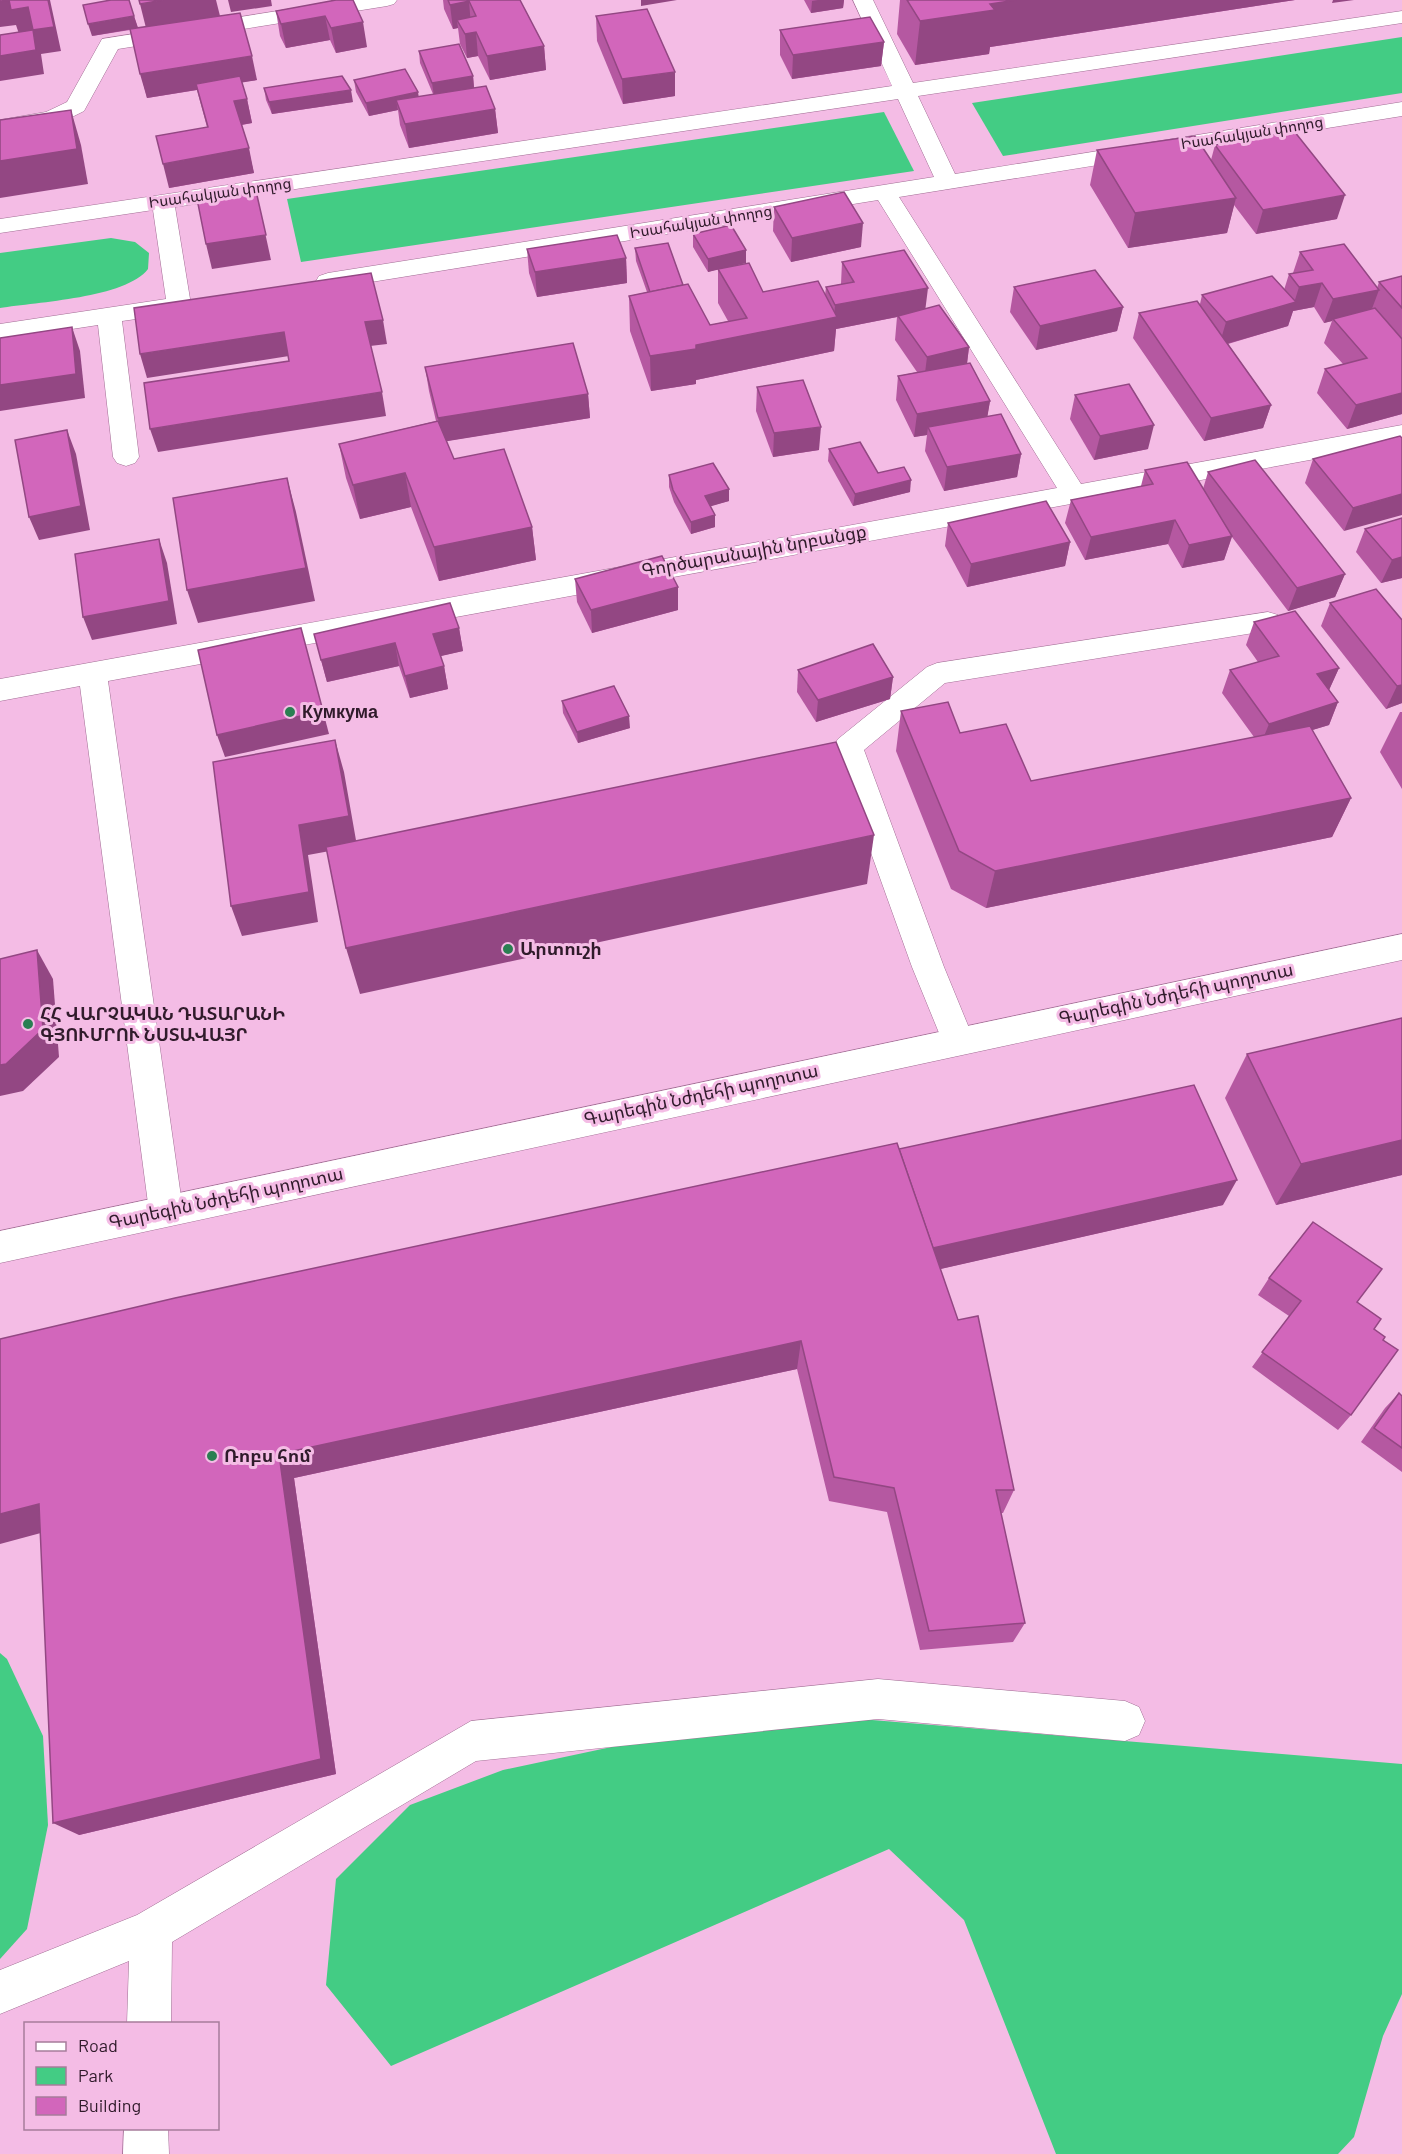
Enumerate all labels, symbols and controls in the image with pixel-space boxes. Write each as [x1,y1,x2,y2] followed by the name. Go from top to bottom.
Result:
[1179,112,1324,153] street label: Իսահակյան փողոց
[147,173,292,212] street label: Իսահակյան փողոց
[628,201,773,242] street label: Իսահակյան փողոց
[640,519,868,581] street label: Գործարանային նրբանցք
[302,700,379,722] place label: Кумкума
[283,705,297,719] marker: Кумкума
[520,937,602,959] place label: Արտուշի
[501,942,515,956] marker: Արտուշի
[1057,957,1295,1029] street label: Գարեգին Նժդեհի պողոտա
[40,1002,285,1045] place label: ՀՀ ՎԱՐՉԱԿԱՆ ԴԱՏԱՐԱՆԻ ԳՅՈՒՄՐՈՒ ՆՍՏԱՎԱՅՐ
[21,1017,35,1031] marker: ՀՀ ՎԱՐՉԱԿԱՆ ԴԱՏԱՐԱՆԻ ԳՅՈՒՄՐՈՒ ՆՍՏԱՎԱՅՐ
[582,1058,820,1130] street label: Գարեգին Նժդեհի պողոտա
[107,1161,345,1233] street label: Գարեգին Նժդեհի պողոտա
[224,1444,311,1466] place label: Ռոբս հոմ
[205,1449,219,1463] marker: Ռոբս հոմ
[24,2022,219,2130] legend
[78,2034,118,2056] text: Road
[78,2064,113,2086] text: Park
[78,2094,141,2116] text: Building

